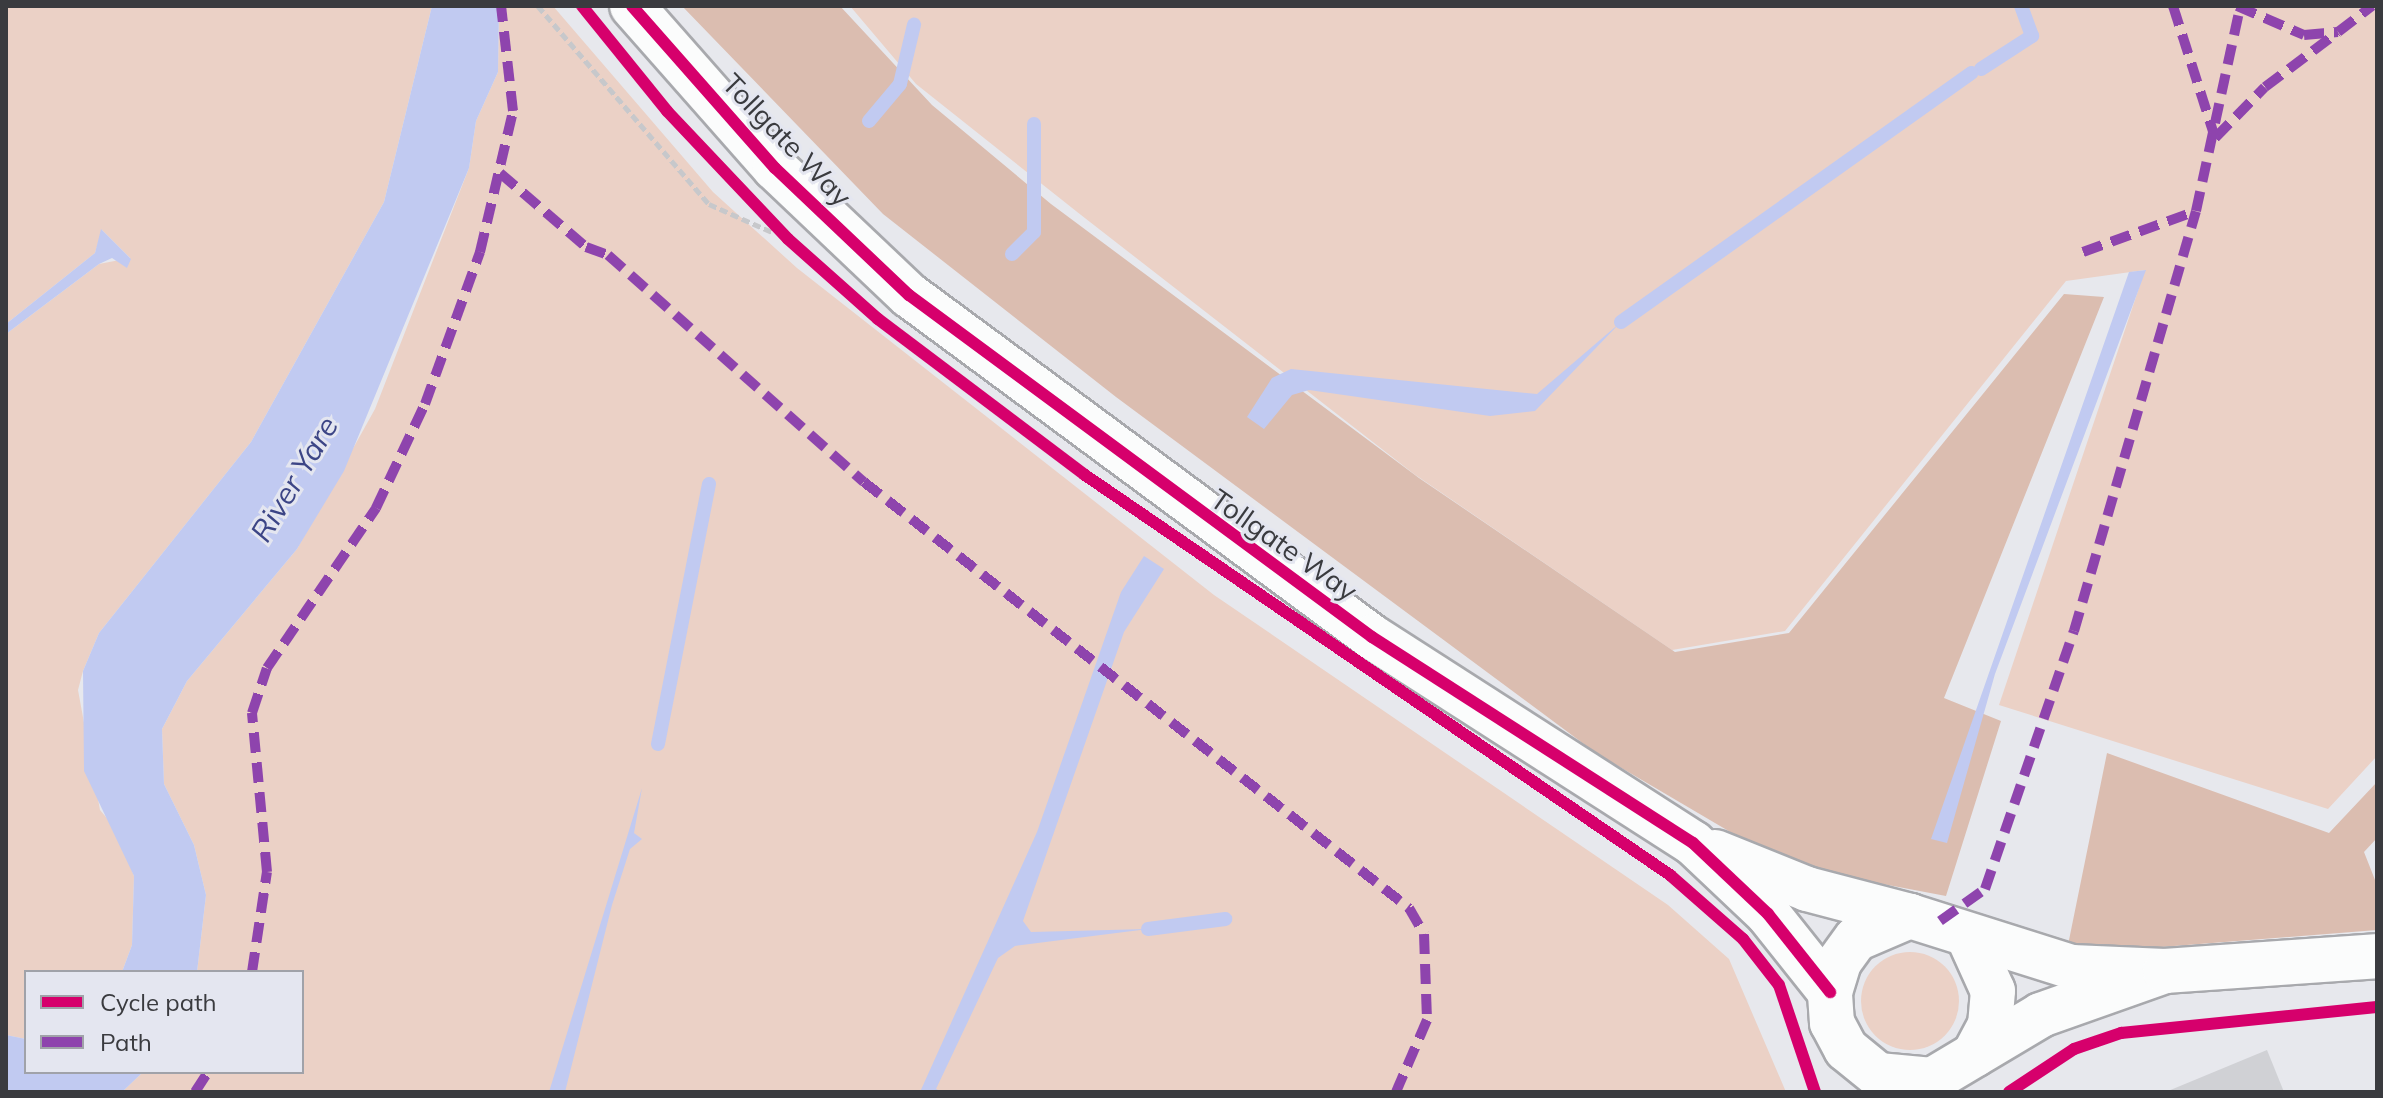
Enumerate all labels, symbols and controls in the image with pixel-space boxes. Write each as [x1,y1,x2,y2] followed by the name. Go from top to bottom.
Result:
[716,67,858,213] street label: Tollgate Way
[243,410,345,548] water label: River Yare
[1204,482,1364,608] street label: Tollgate Way
[24,970,304,1074] legend
[100,987,217,1017] text: Cycle path
[100,1027,152,1057] text: Path

